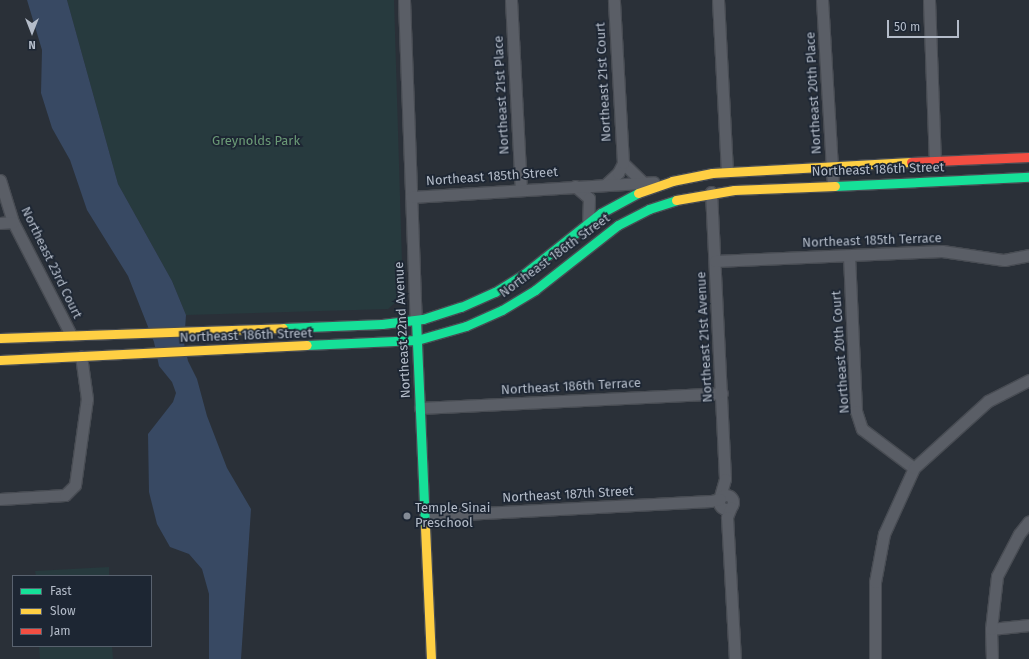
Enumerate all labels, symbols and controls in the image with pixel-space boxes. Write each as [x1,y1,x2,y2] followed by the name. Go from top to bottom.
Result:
[12,12,52,52] north arrow
[889,12,961,38] scale bar
[894,20,920,34] text: 50 m
[593,22,615,142] street label: Northeast 21st Court
[803,31,825,155] street label: Northeast 20th Place
[491,35,513,155] street label: Northeast 21st Place
[28,38,36,51] text: N
[212,133,300,149] park label: Greynolds Park
[811,160,945,180] street label: Northeast 186th Street
[426,165,558,189] street label: Northeast 185th Street
[17,205,85,321] street label: Northeast 23rd Court
[497,211,613,301] street label: Northeast 186th Street
[802,231,942,251] street label: Northeast 185th Terrace
[392,261,414,399] street label: Northeast 22nd Avenue
[694,271,716,403] street label: Northeast 21st Avenue
[829,290,853,414] street label: Northeast 20th Court
[179,326,313,346] street label: Northeast 186th Street
[501,376,641,398] street label: Northeast 186th Terrace
[502,484,634,506] street label: Northeast 187th Street
[415,501,490,532] place label: Temple Sinai Preschool
[402,511,412,521] marker: Temple Sinai Preschool
[12,575,152,647] legend
[50,584,72,598] text: Fast
[50,604,76,618] text: Slow
[50,624,70,638] text: Jam

